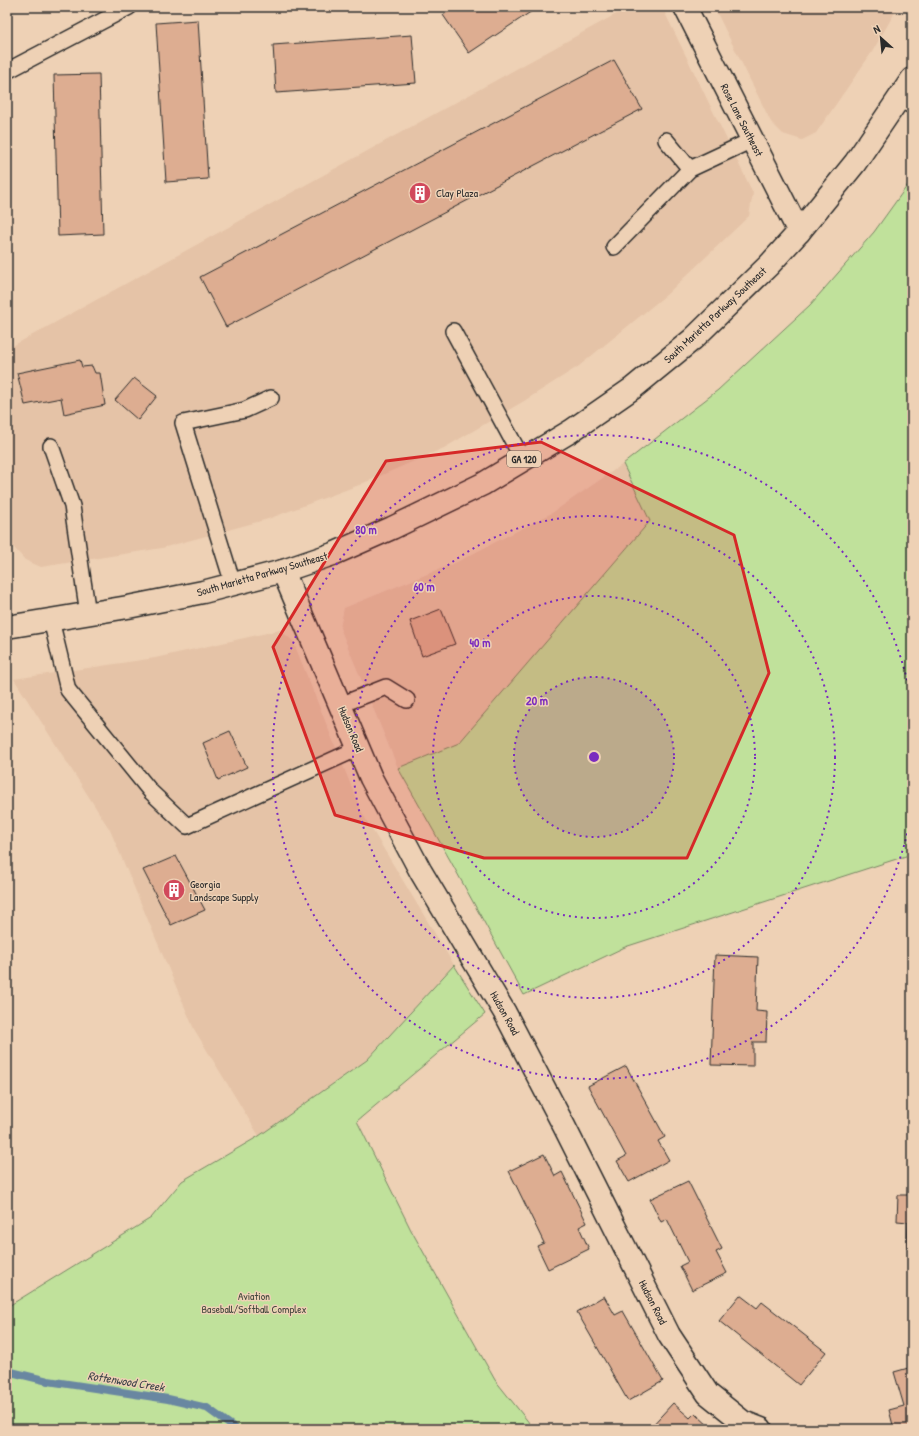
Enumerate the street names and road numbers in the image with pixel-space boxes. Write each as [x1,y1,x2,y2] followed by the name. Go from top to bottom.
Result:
[718,81,766,159] street label: Rose Lane Southeast
[661,264,769,366] street label: South Marietta Parkway Southeast
[507,451,541,467] road number: GA 120
[195,549,329,599] street label: South Marietta Parkway Southeast
[335,704,367,754] street label: Hudson Road
[487,989,523,1038] street label: Hudson Road
[636,1277,670,1327] street label: Hudson Road

